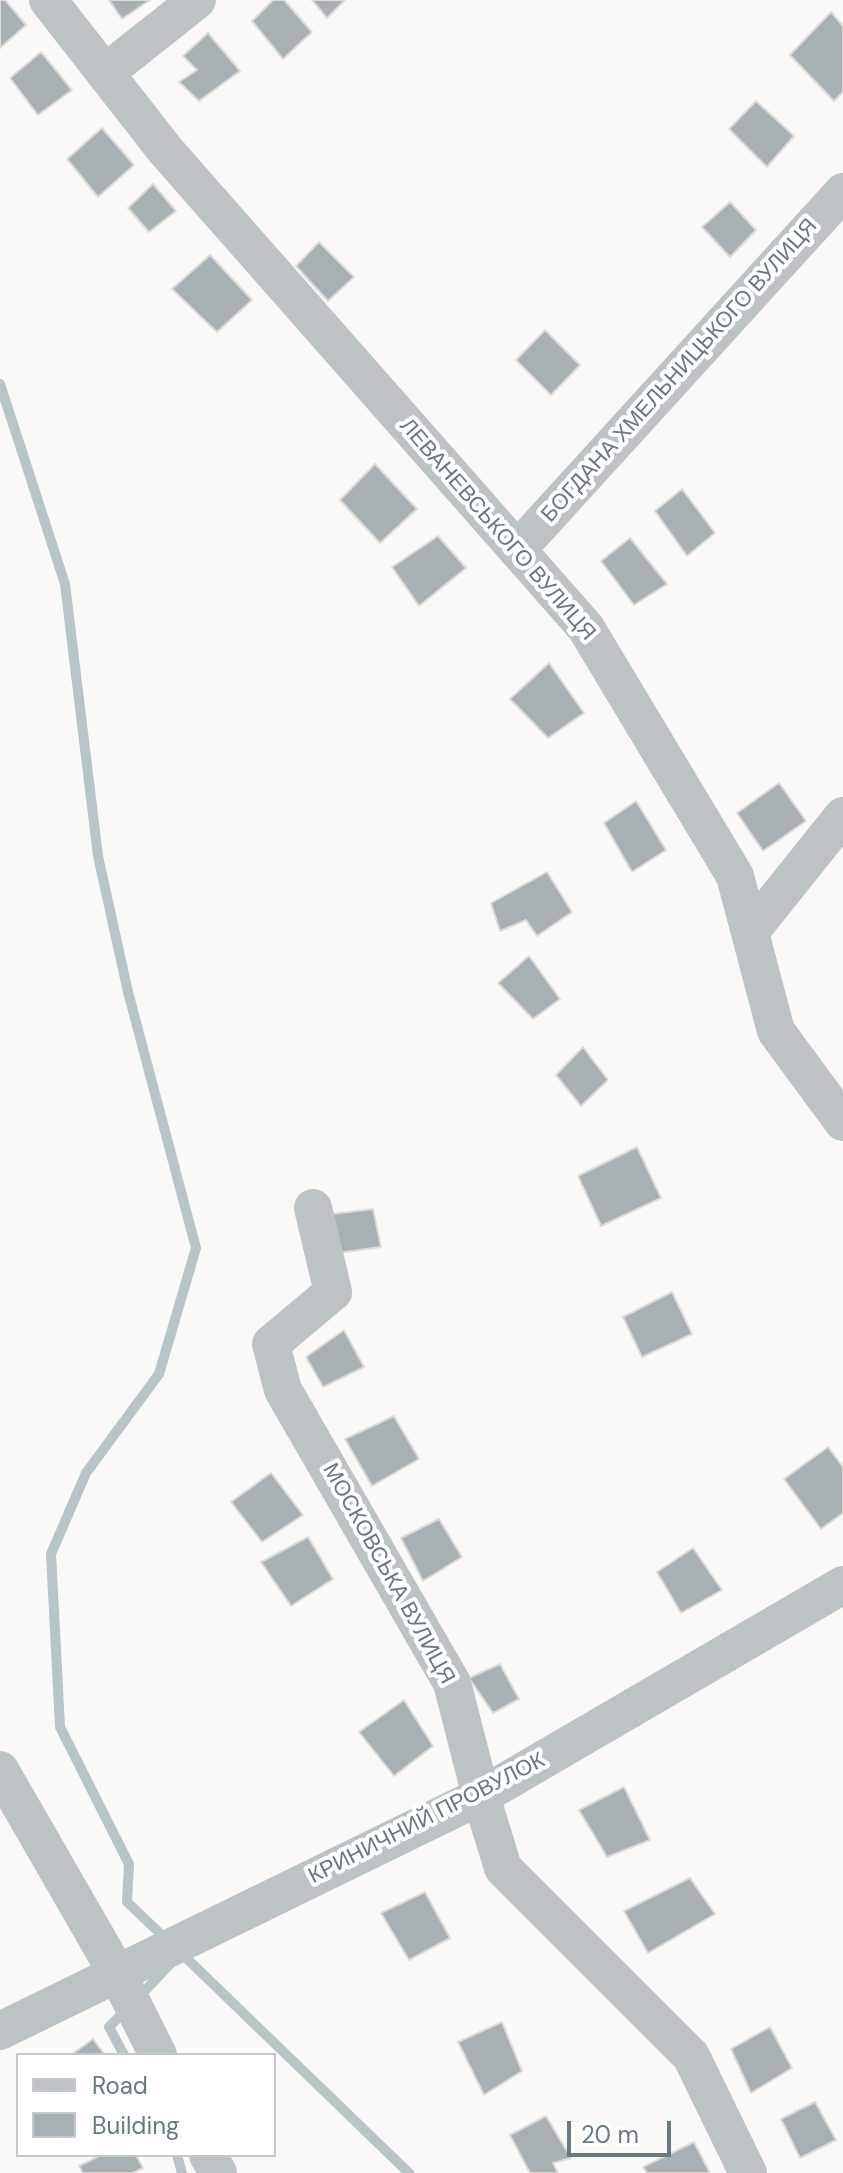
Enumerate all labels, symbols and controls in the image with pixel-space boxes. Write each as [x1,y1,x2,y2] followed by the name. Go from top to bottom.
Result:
[536,214,824,528] street label: БОГДАНА ХМЕЛЬНИЦЬКОГО ВУЛИЦЯ
[393,414,601,646] street label: ЛЕВАНЕВСЬКОГО ВУЛИЦЯ
[316,1459,460,1689] street label: МОСКОВСЬКА ВУЛИЦЯ
[304,1748,550,1890] street label: КРИНИЧНИЙ ПРОВУЛОК
[16,2053,276,2157] legend
[92,2070,148,2101] text: Road
[571,2105,675,2155] scale bar
[92,2110,179,2141] text: Building
[581,2119,639,2150] text: 20 m

